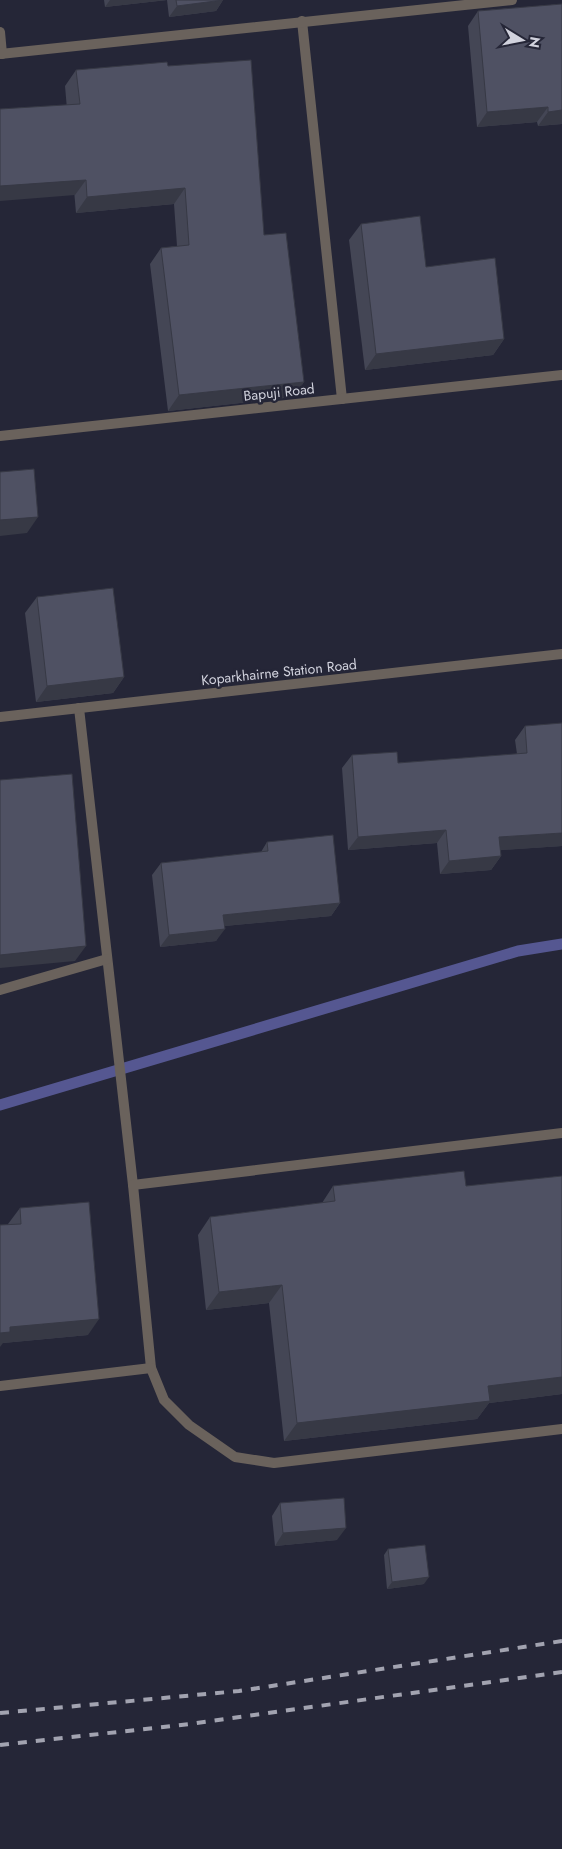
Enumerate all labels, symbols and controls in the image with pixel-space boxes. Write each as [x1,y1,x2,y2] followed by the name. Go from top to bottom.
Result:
[497,15,547,65] north arrow
[524,35,546,49] text: N
[242,378,316,406] street label: Bapuji Road
[200,654,358,690] street label: Koparkhairne Station Road

